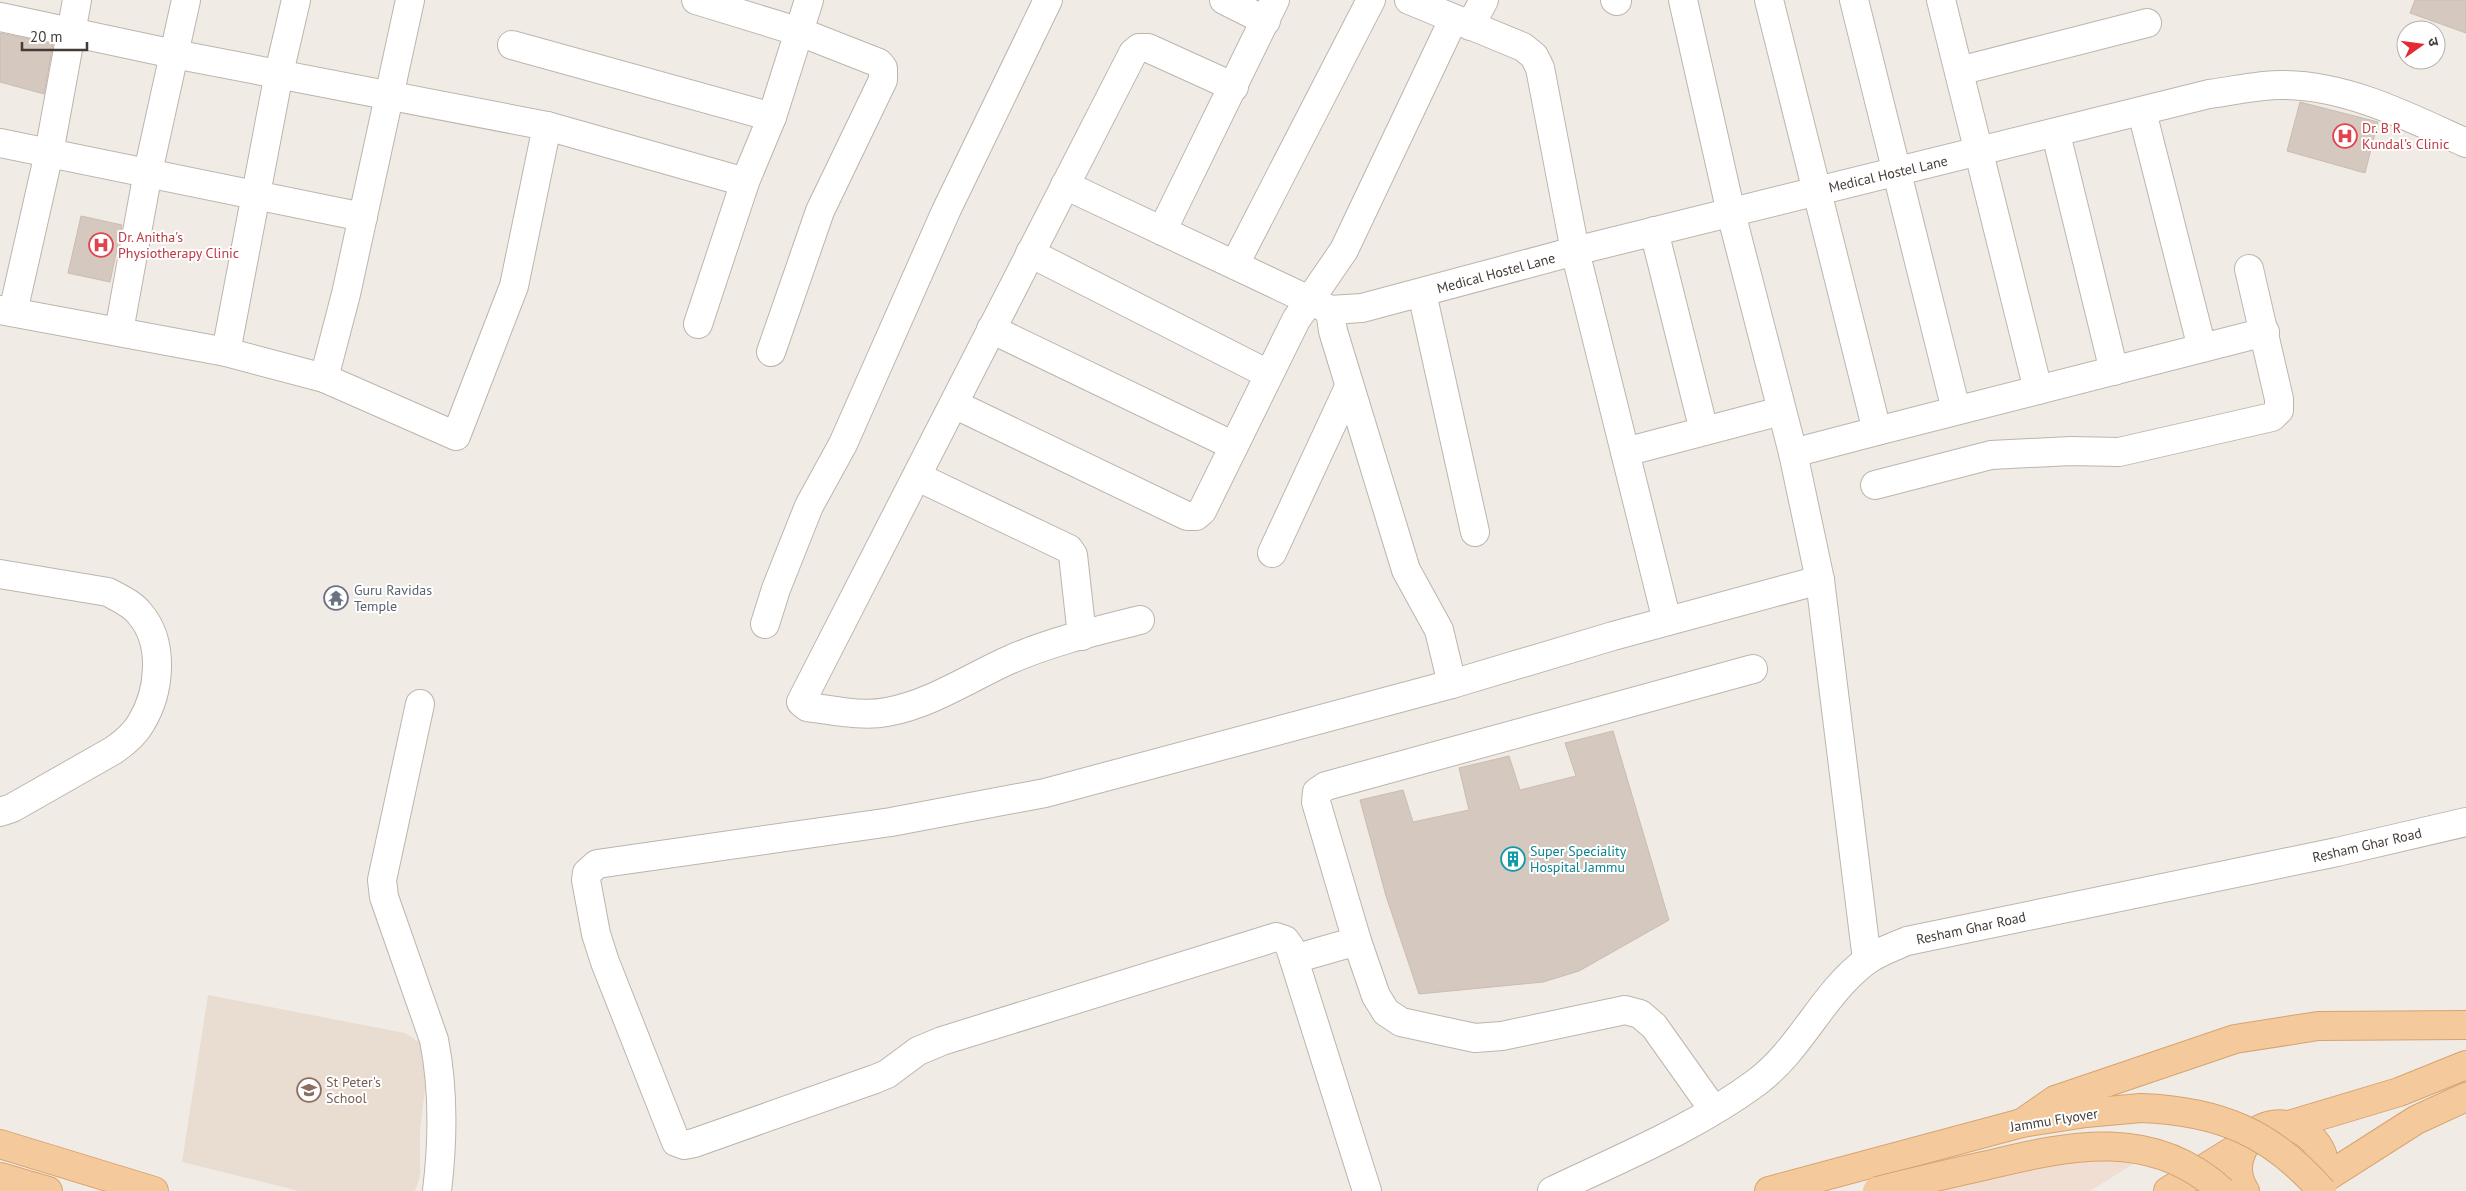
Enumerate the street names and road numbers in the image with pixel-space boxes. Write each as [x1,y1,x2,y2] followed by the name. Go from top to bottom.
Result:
[1827,152,1949,196] street label: Medical Hostel Lane
[1435,249,1557,297] street label: Medical Hostel Lane
[2311,824,2423,866] street label: Resham Ghar Road
[1915,908,2027,948] street label: Resham Ghar Road
[2008,1104,2099,1136] street label: Jammu Flyover

